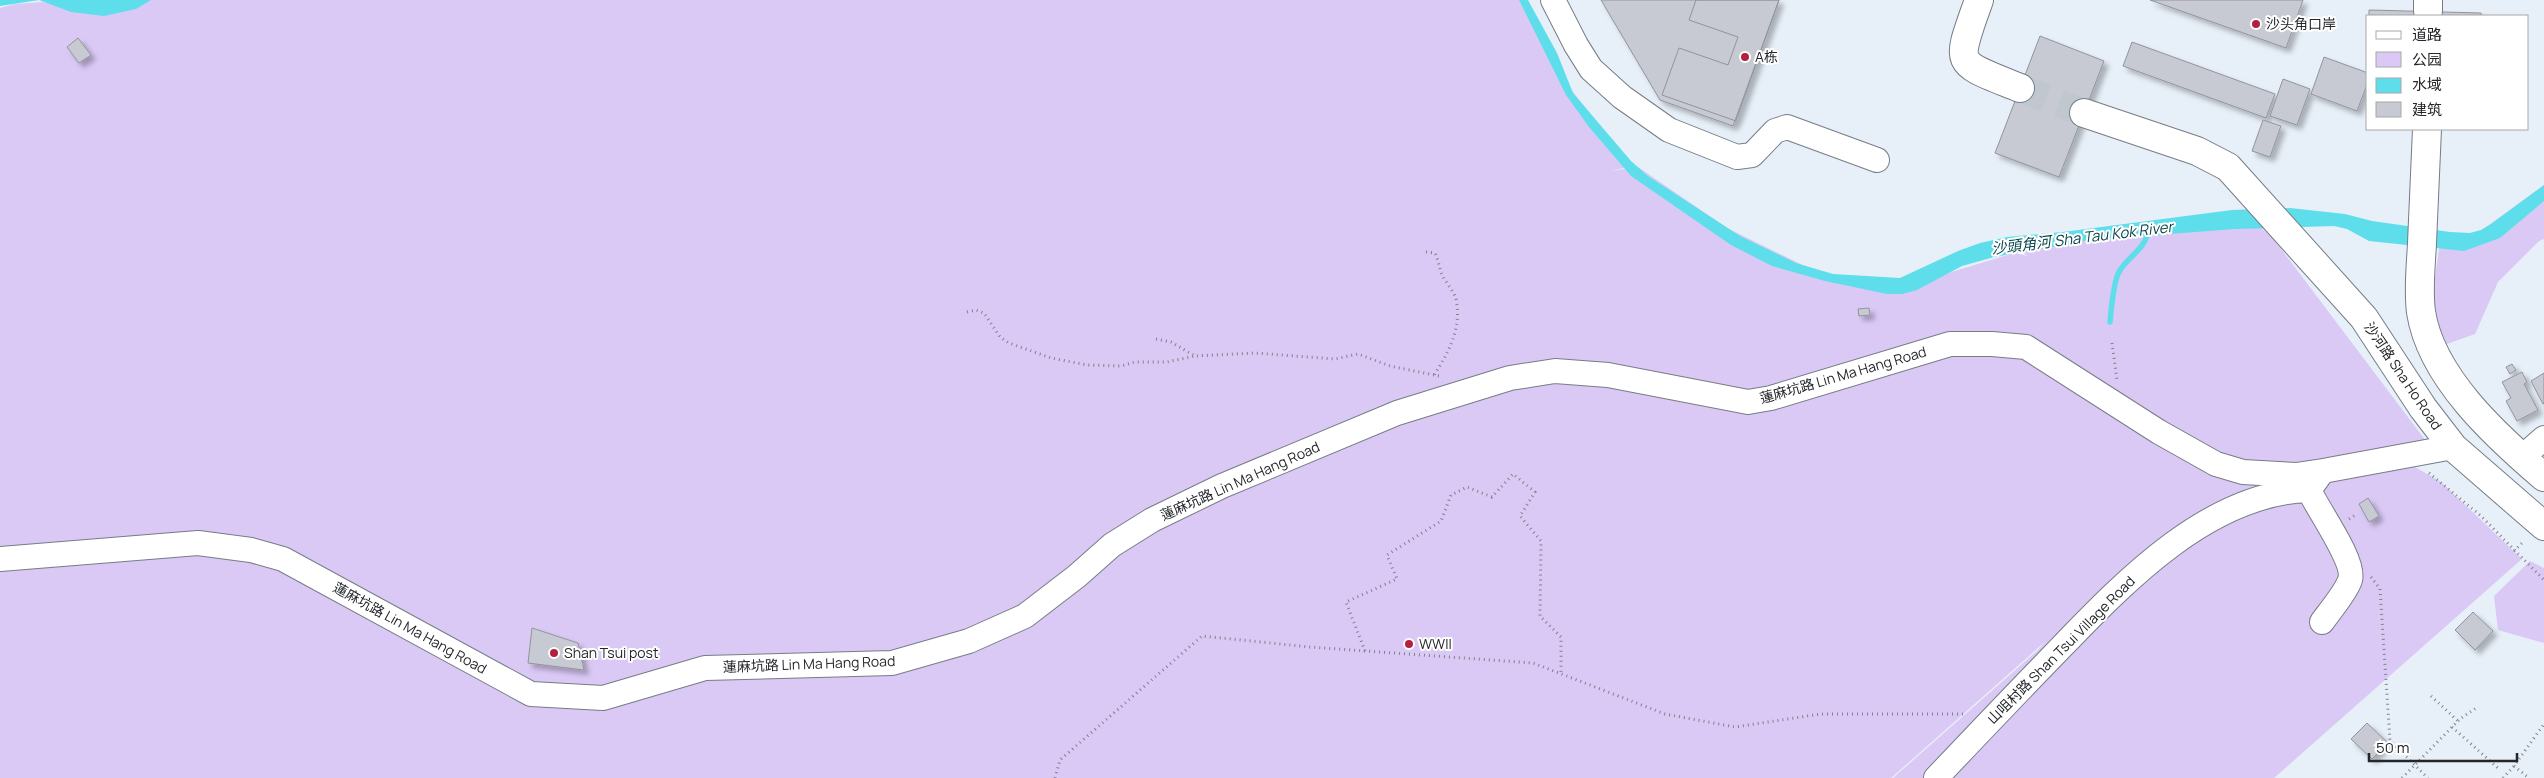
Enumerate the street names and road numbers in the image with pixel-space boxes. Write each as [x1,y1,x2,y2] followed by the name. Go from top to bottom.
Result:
[2360,318,2447,433] street label: 沙河路 Sha Ho Road
[1757,342,1928,407] street label: 蓮麻坑路 Lin Ma Hang Road
[1157,437,1323,524] street label: 蓮麻坑路 Lin Ma Hang Road
[1982,571,2139,728] street label: 山咀村路 Shan Tsui Village Road
[330,577,490,678] street label: 蓮麻坑路 Lin Ma Hang Road
[722,651,896,676] street label: 蓮麻坑路 Lin Ma Hang Road

